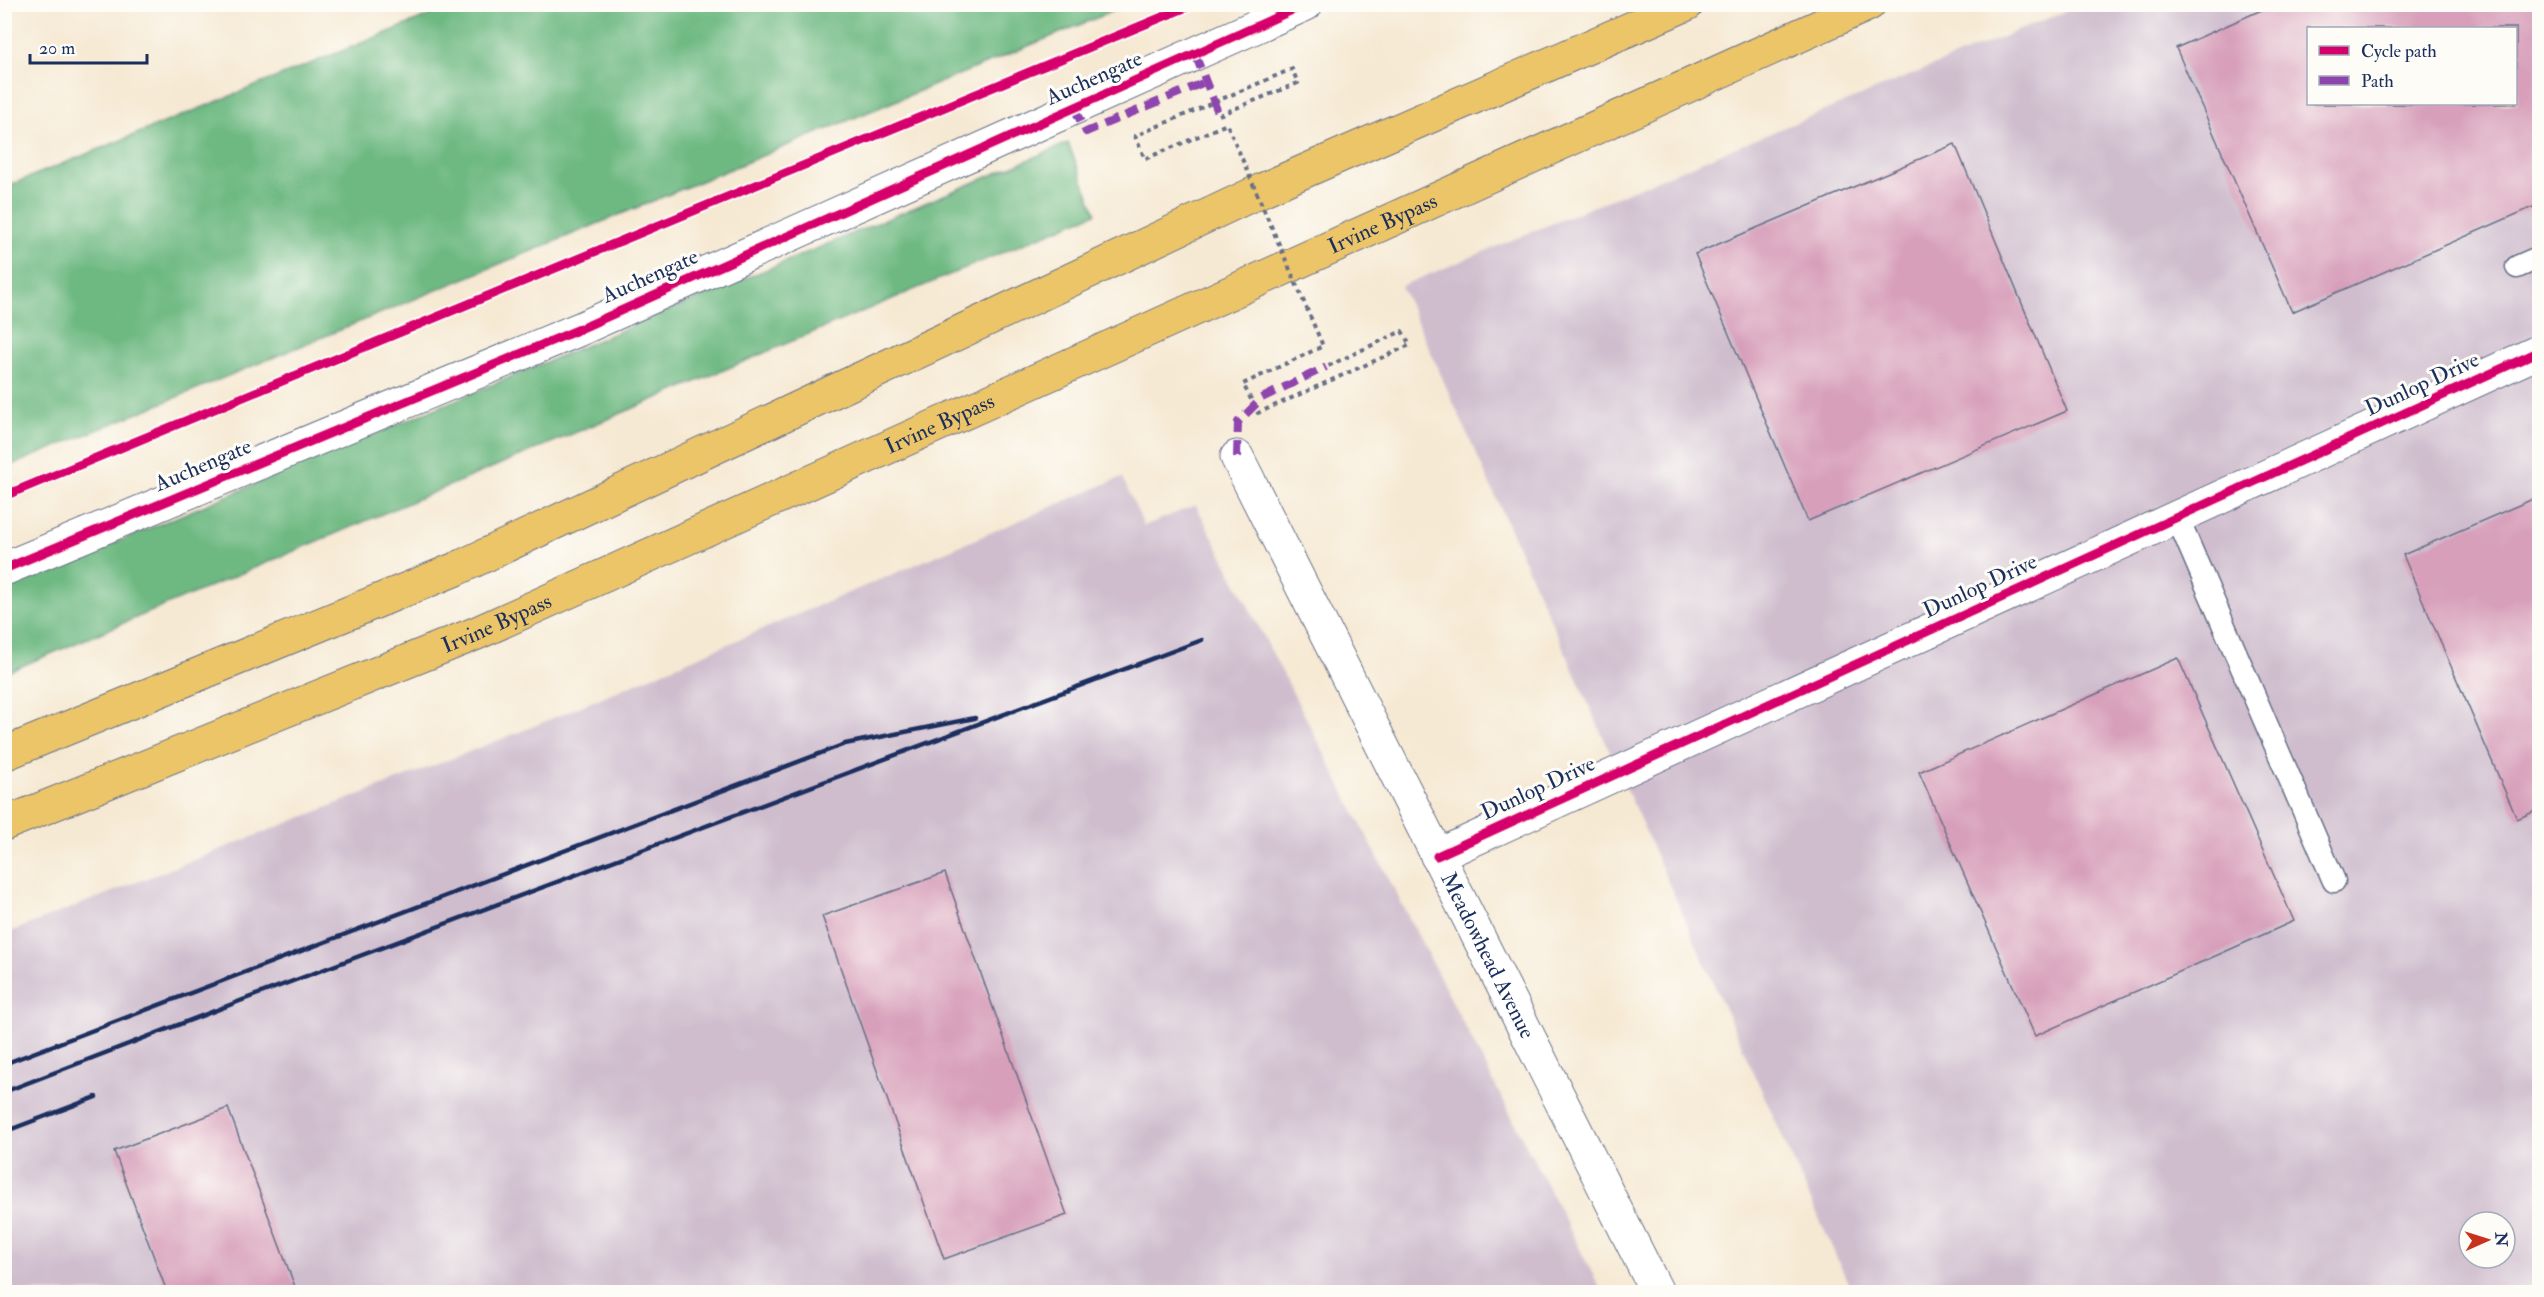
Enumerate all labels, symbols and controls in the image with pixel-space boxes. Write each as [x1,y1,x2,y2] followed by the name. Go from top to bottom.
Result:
[30,27,147,65] scale bar
[2307,27,2517,105] legend
[39,37,75,60] text: 20 m
[2361,40,2437,63] text: Cycle path
[1041,44,1146,112] street label: Auchengate
[2361,70,2394,93] text: Path
[1324,187,1442,261] street label: Irvine Bypass
[597,242,702,310] street label: Auchengate
[2360,345,2484,424] street label: Dunlop Drive
[881,387,999,461] street label: Irvine Bypass
[149,432,256,498] street label: Auchengate
[1918,547,2042,626] street label: Dunlop Drive
[438,587,556,660] street label: Irvine Bypass
[1476,749,1600,828] street label: Dunlop Drive
[1434,867,1541,1044] street label: Meadowhead Avenue
[2457,1210,2517,1270] north arrow
[2491,1231,2511,1248] text: N

